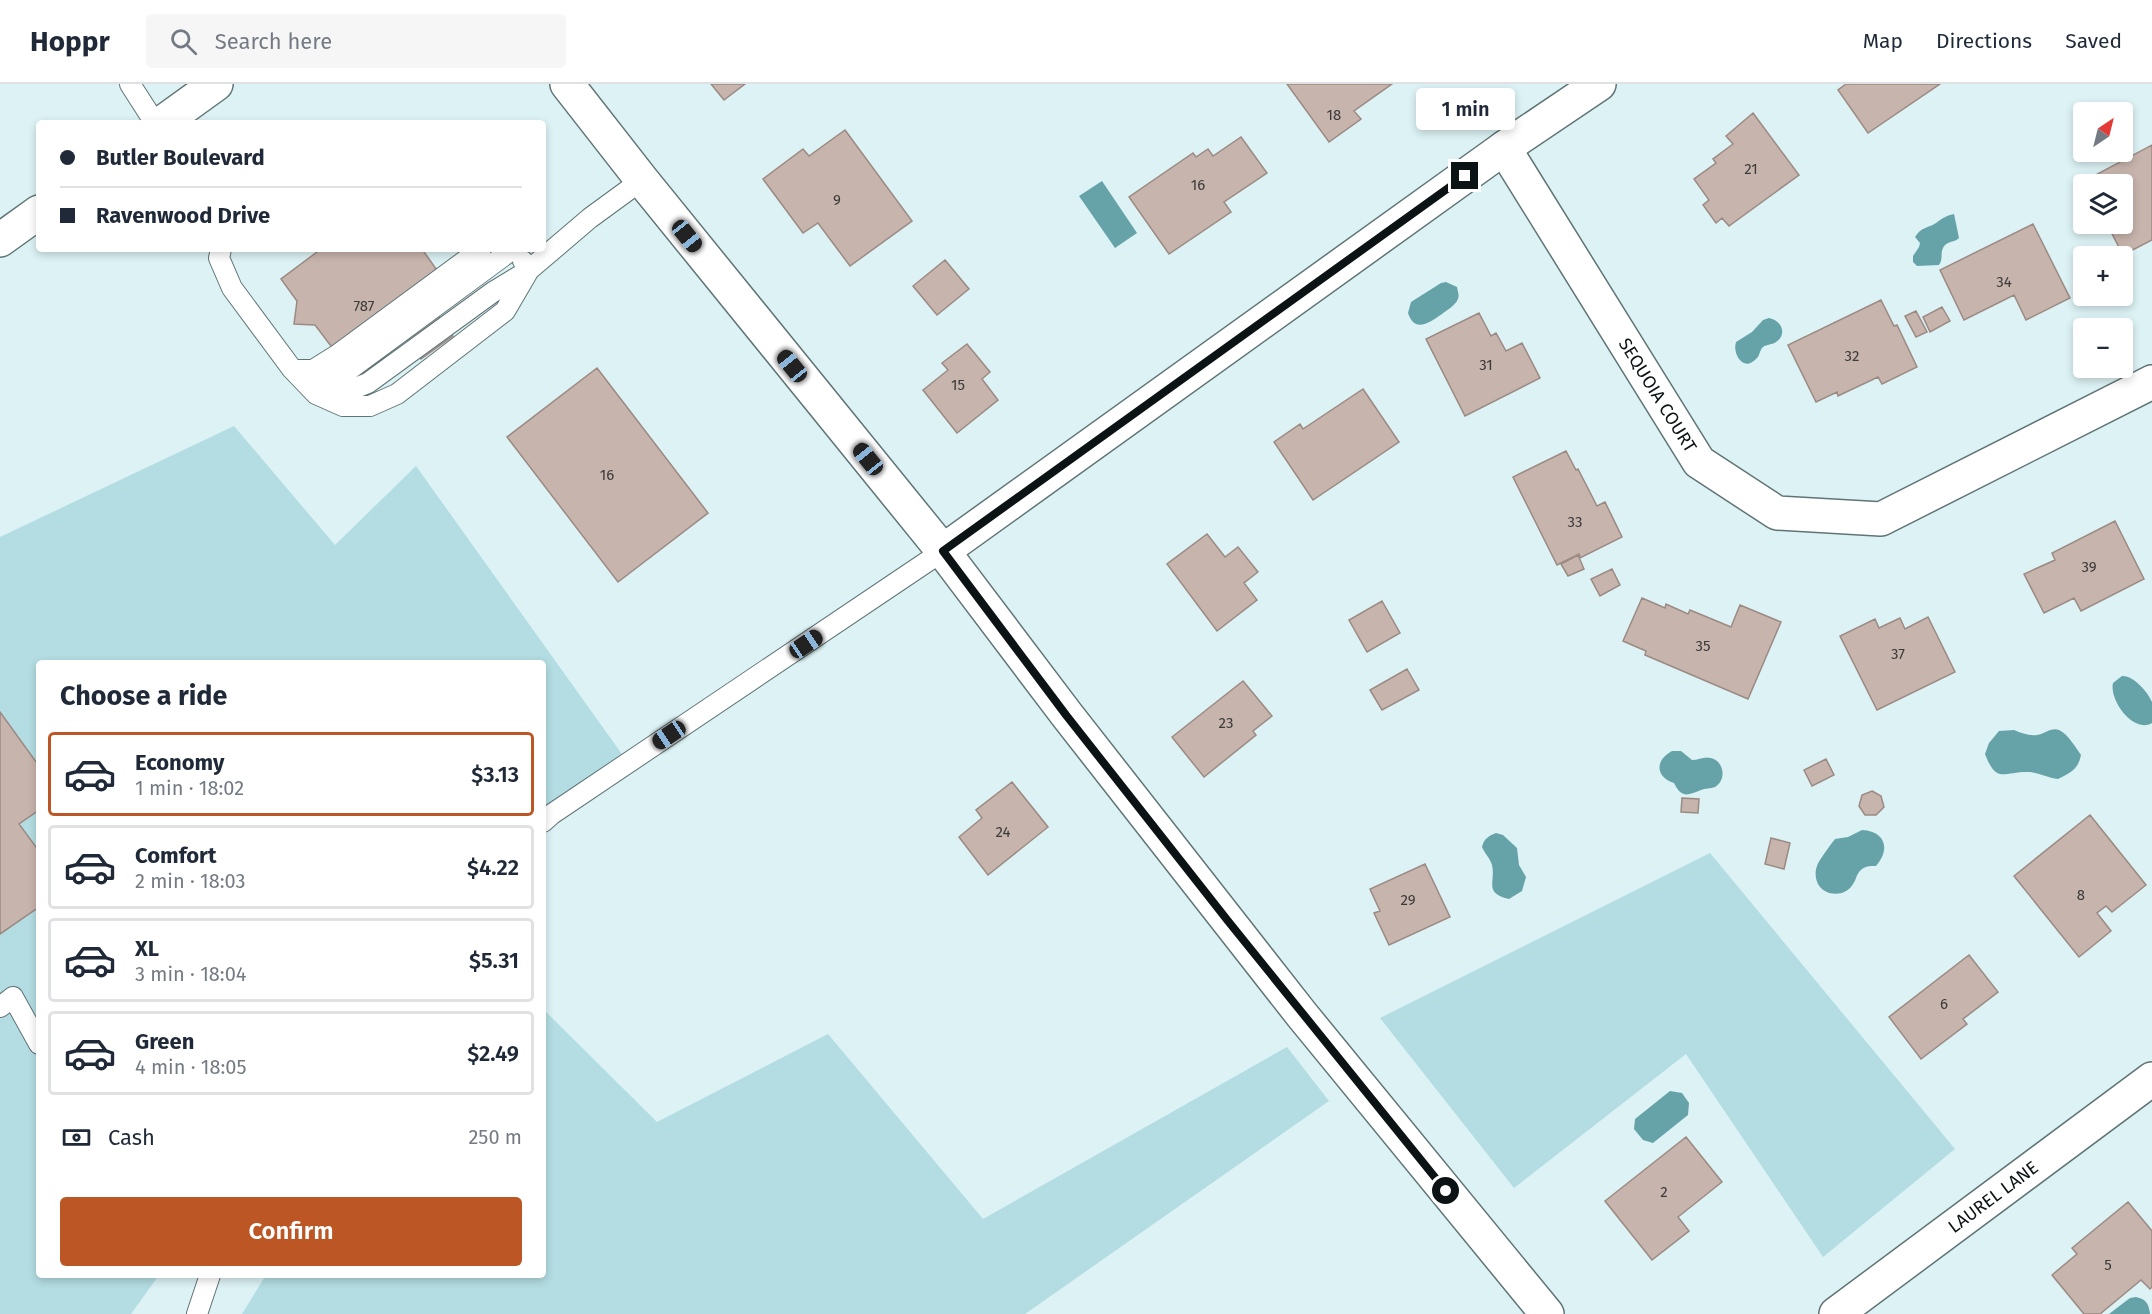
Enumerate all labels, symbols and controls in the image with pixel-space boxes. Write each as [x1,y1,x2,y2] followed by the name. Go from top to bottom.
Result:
[146,14,566,68] search box
[30,25,110,58] text: Hoppr
[167,25,200,58] icon: search
[215,28,332,55] text: Search here
[1863,28,1903,54] text: Map
[1936,28,2032,54] text: Directions
[2065,28,2122,54] text: Saved
[1416,89,1514,131] callout: 1 min
[1441,97,1490,121] text: 1 min
[2073,102,2133,162] north arrow
[2073,102,2133,378] map controls
[1327,106,1341,124] house number: 18
[96,144,265,171] text: Butler Boulevard
[1744,160,1758,178] house number: 21
[1451,162,1478,189] route end
[2073,174,2133,234] button: layers
[1191,176,1205,194] house number: 16
[833,191,841,209] house number: 9
[96,202,270,229] text: Ravenwood Drive
[669,216,705,256] car
[2073,246,2133,306] button: +
[1996,273,2012,291] house number: 34
[353,297,375,315] house number: 787
[2073,318,2133,378] button: −
[1614,334,1702,457] street label: SEQUOIA COURT
[774,346,810,386] car
[1845,347,1859,365] house number: 32
[1479,356,1493,374] house number: 31
[951,376,965,394] house number: 15
[850,439,886,479] car
[600,466,614,484] house number: 16
[1568,513,1582,531] house number: 33
[2081,558,2097,576] house number: 39
[786,626,826,662] car
[1695,637,1711,655] house number: 35
[1891,645,1905,663] house number: 37
[60,680,227,712] text: Choose a ride
[1219,714,1233,732] house number: 23
[649,717,689,753] car
[63,747,117,801] icon: car
[135,749,224,776] text: Economy
[471,761,519,788] text: $3.13
[135,776,244,800] text: 1 min · 18:02
[995,823,1011,841] house number: 24
[63,840,117,894] icon: car
[135,842,216,869] text: Comfort
[467,854,519,881] text: $4.22
[135,869,246,893] text: 2 min · 18:03
[2077,886,2085,904] house number: 8
[1400,891,1416,909] house number: 29
[63,933,117,987] icon: car
[135,935,159,962] text: XL
[469,947,519,974] text: $5.31
[135,962,246,986] text: 3 min · 18:04
[1940,995,1948,1013] house number: 6
[63,1026,117,1080] icon: car
[135,1028,194,1055] text: Green
[467,1040,519,1067] text: $2.49
[135,1055,247,1079] text: 4 min · 18:05
[60,1121,93,1154] icon: cash
[108,1124,155,1151] text: Cash
[468,1125,522,1149] text: 250 m
[1944,1156,2043,1238] street label: LAUREL LANE
[1432,1177,1459,1204] route start
[1660,1183,1668,1201] house number: 2
[60,1197,522,1266] button: Confirm
[2104,1256,2112,1274] house number: 5

